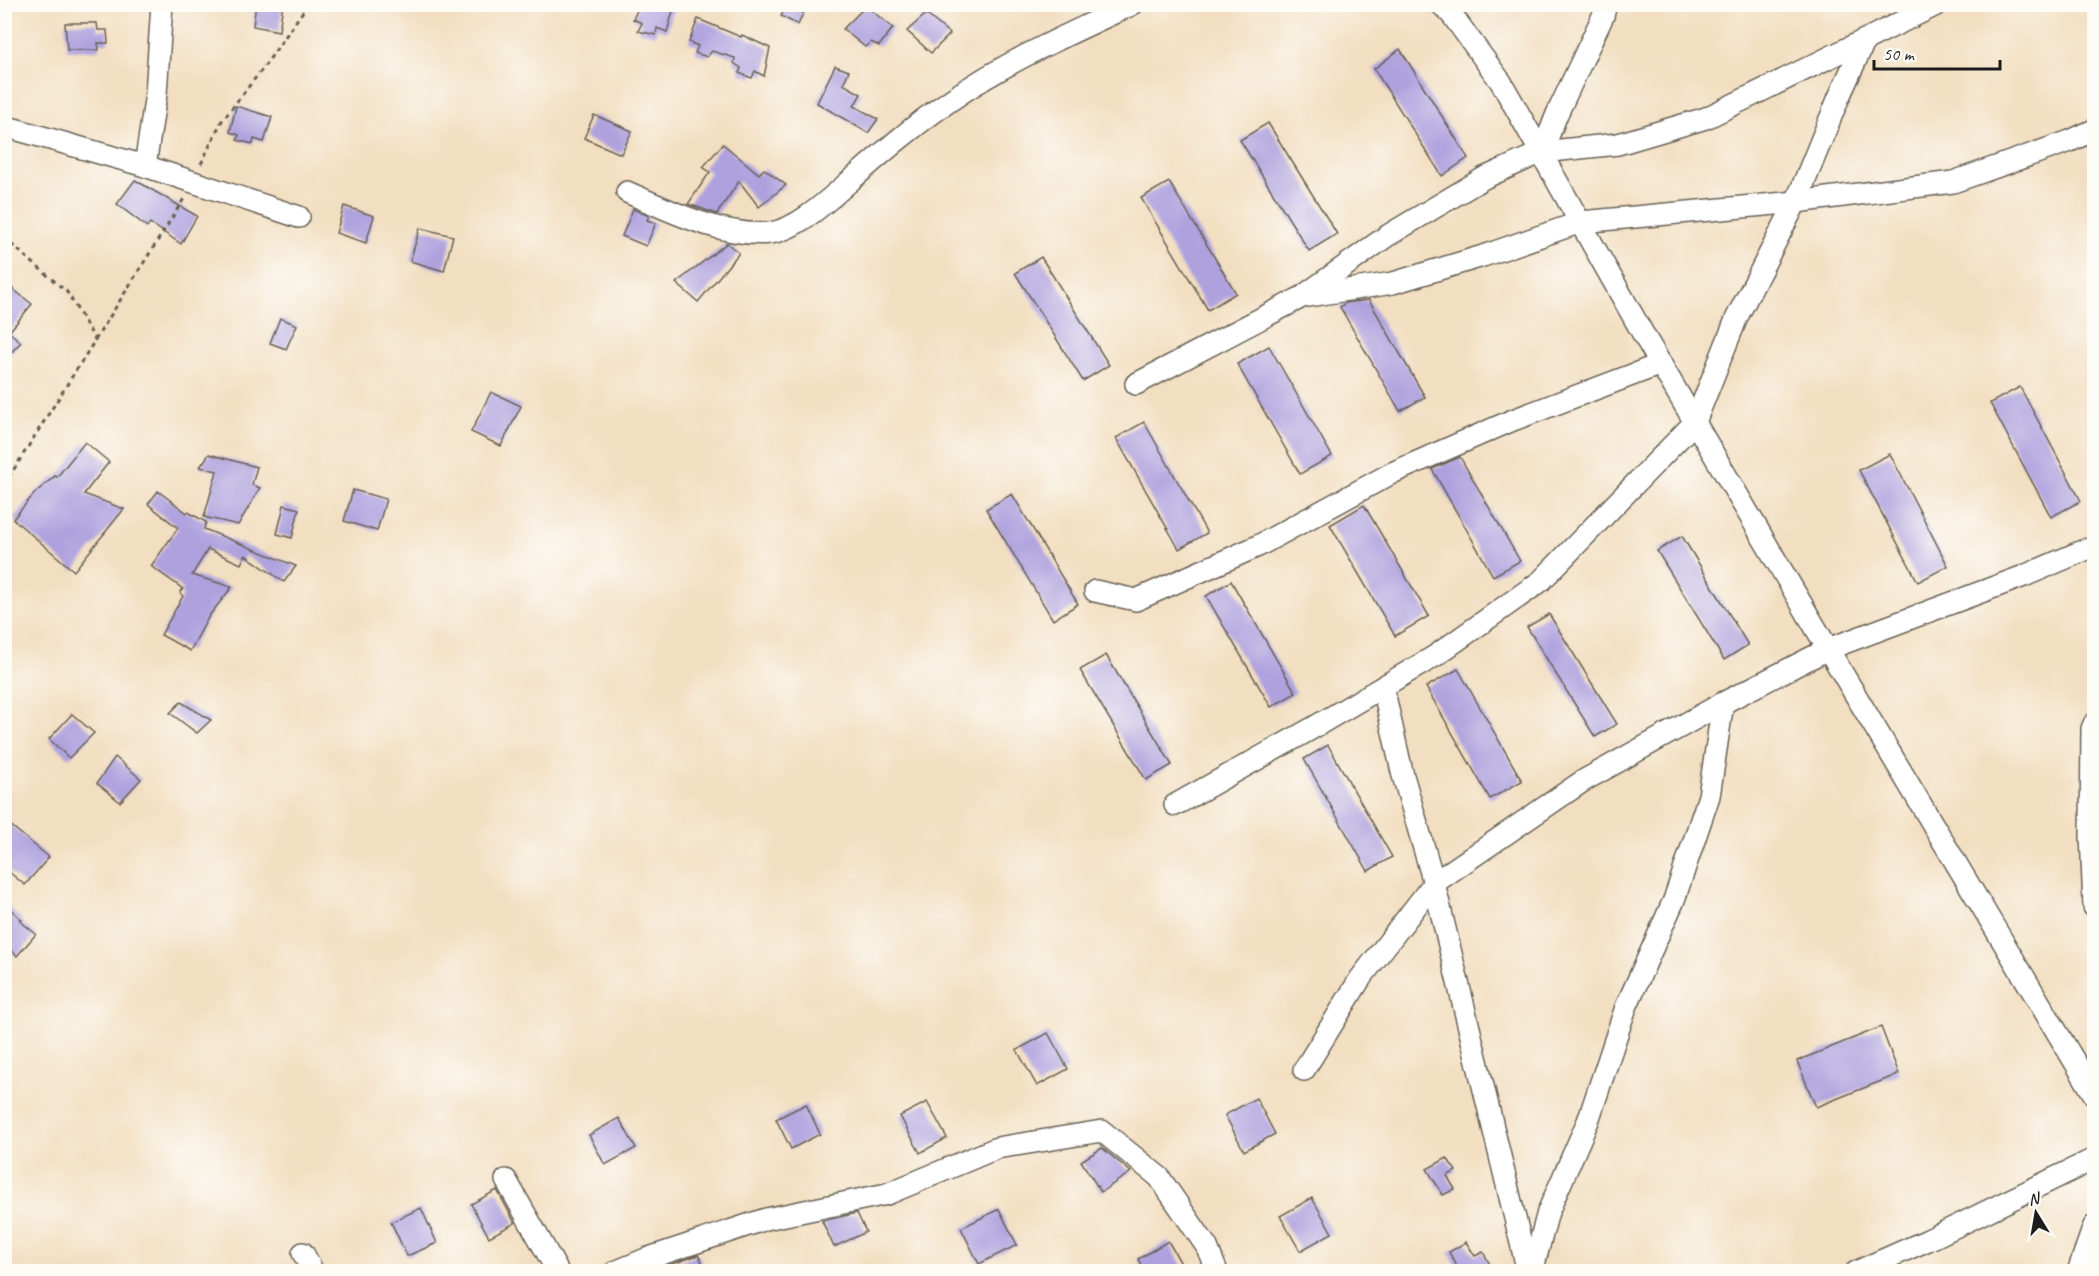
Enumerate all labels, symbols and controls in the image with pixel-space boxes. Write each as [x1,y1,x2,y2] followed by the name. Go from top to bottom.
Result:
[1874,33,2000,71] scale bar
[1883,43,1916,65] text: 50 m
[2006,1183,2066,1243] north arrow
[2027,1188,2043,1210] text: N

